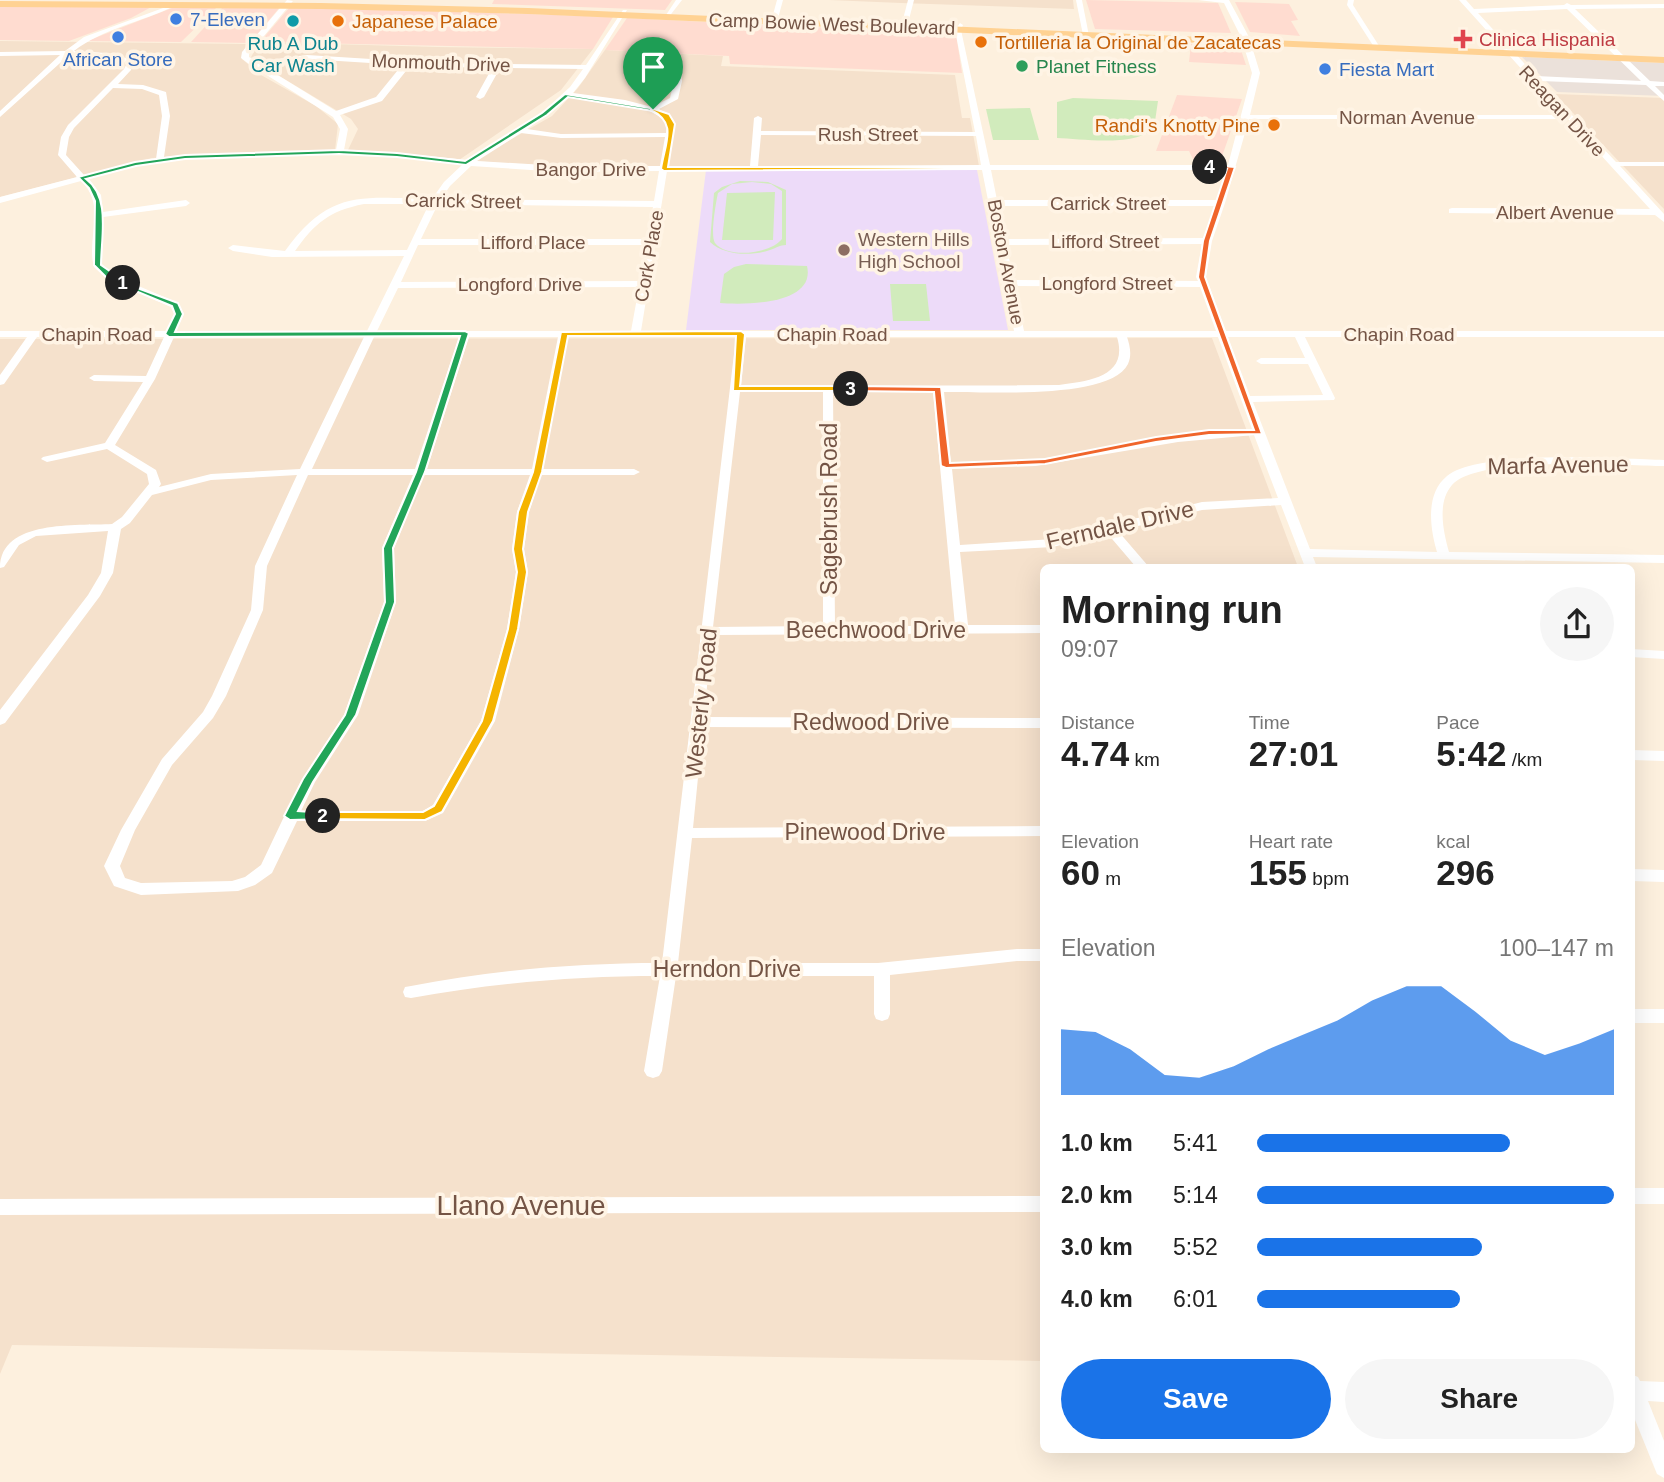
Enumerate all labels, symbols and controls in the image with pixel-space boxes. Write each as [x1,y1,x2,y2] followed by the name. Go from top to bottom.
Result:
[190,9,265,30] place label: 7-Eleven
[708,9,956,39] street label: Camp Bowie West Boulevard
[168,11,184,27] marker: 7-Eleven
[352,11,498,32] place label: Japanese Palace
[285,13,301,29] marker: Rub A Dub Car Wash
[330,13,346,29] marker: Japanese Palace
[110,29,126,45] marker: African Store
[1453,29,1473,49] marker: Clinica Hispania
[1479,29,1616,50] place label: Clinica Hispania
[995,32,1281,53] place label: Tortilleria la Original de Zacatecas
[248,33,338,76] place label: Rub A Dub Car Wash
[973,34,989,50] marker: Tortilleria la Original de Zacatecas
[623,37,683,109] pin
[634,48,672,86] icon: arrive
[63,49,173,70] place label: African Store
[371,50,511,76] street label: Monmouth Drive
[1036,56,1156,77] place label: Planet Fitness
[1014,58,1030,74] marker: Planet Fitness
[1339,59,1435,80] place label: Fiesta Mart
[1317,61,1333,77] marker: Fiesta Mart
[1515,61,1609,161] street label: Reagan Drive
[1339,107,1475,128] street label: Norman Avenue
[1095,115,1260,136] place label: Randi's Knotty Pine
[1266,117,1282,133] marker: Randi's Knotty Pine
[818,124,919,145] street label: Rush Street
[1192,150,1228,184] pin: 4
[1204,156,1215,177] text: 4
[536,159,646,180] street label: Bangor Drive
[405,189,522,213] street label: Carrick Street
[1050,193,1167,214] street label: Carrick Street
[984,197,1028,327] street label: Boston Avenue
[1496,202,1614,223] street label: Albert Avenue
[631,208,667,304] street label: Cork Place
[858,229,970,272] place label: Western Hills High School
[1051,231,1160,252] street label: Lifford Street
[480,232,586,253] street label: Lifford Place
[836,242,852,258] marker: Western Hills High School
[106,266,140,300] pin: 1
[117,272,128,293] text: 1
[1042,273,1173,294] street label: Longford Street
[458,274,582,295] street label: Longford Drive
[42,324,152,345] street label: Chapin Road
[777,324,887,345] street label: Chapin Road
[1344,324,1454,345] street label: Chapin Road
[834,372,868,406] pin: 3
[845,378,856,399] text: 3
[816,423,842,595] street label: Sagebrush Road
[1487,451,1629,479] street label: Marfa Avenue
[1044,495,1196,555] street label: Ferndale Drive
[1540,587,1614,661] button: share
[1061,589,1283,631] text: Morning run
[786,617,966,643] street label: Beechwood Drive
[680,627,722,779] street label: Westerly Road
[1061,636,1119,662] text: 09:07
[792,709,950,735] street label: Redwood Drive
[1061,712,1135,733] text: Distance
[1249,712,1290,733] text: Time
[1436,712,1480,733] text: Pace
[1061,734,1129,773] text: 4.74
[1249,734,1338,773] text: 27:01
[1436,734,1506,773] text: 5:42
[1129,749,1160,770] text: km
[1506,749,1542,770] text: /km
[306,798,340,834] pin: 2
[317,805,328,826] text: 2
[784,819,946,845] street label: Pinewood Drive
[1061,831,1139,852] text: Elevation
[1249,831,1333,852] text: Heart rate
[1436,831,1470,852] text: kcal
[1061,853,1100,892] text: 60
[1249,853,1307,892] text: 155
[1436,853,1495,892] text: 296
[1100,868,1121,889] text: m
[1307,868,1349,889] text: bpm
[1061,935,1156,961] text: Elevation
[1499,935,1614,961] text: 100–147 m
[653,956,801,982] street label: Herndon Drive
[1061,1130,1133,1156] text: 1.0 km
[1173,1130,1218,1156] text: 5:41
[1061,1182,1133,1208] text: 2.0 km
[1173,1182,1218,1208] text: 5:14
[436,1190,606,1221] street label: Llano Avenue
[1061,1234,1133,1260] text: 3.0 km
[1173,1234,1218,1260] text: 5:52
[1061,1286,1133,1312] text: 4.0 km
[1173,1286,1218,1312] text: 6:01
[1061,1359,1331,1439] button: Save
[1345,1359,1614,1439] button: Share

